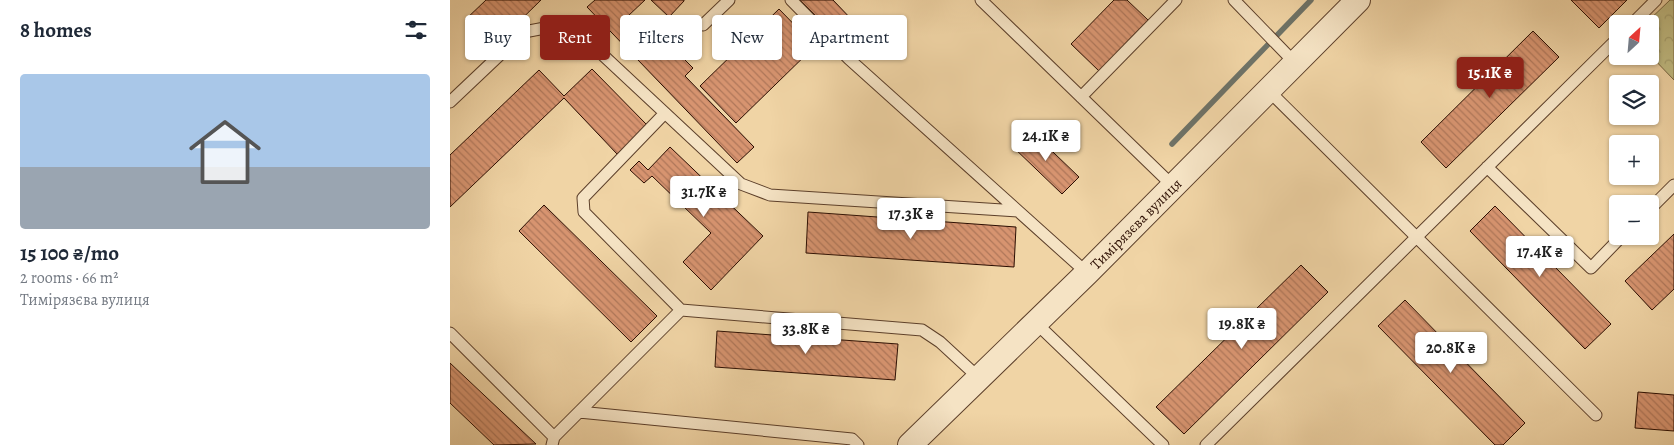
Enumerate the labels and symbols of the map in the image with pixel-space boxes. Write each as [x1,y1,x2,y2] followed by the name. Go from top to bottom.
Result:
[1609,15,1659,65] north arrow
[1444,56,1536,99] pin: 15.1K ₴
[1000,120,1092,162] pin: 24.1K ₴
[1086,174,1186,274] street label: Тимірязєва вулиця
[658,176,750,218] pin: 31.7K ₴
[865,198,957,240] pin: 17.3K ₴
[1494,236,1586,278] pin: 17.4K ₴
[1196,308,1288,350] pin: 19.8K ₴
[760,312,852,355] pin: 33.8K ₴
[1405,332,1497,374] pin: 20.8K ₴

